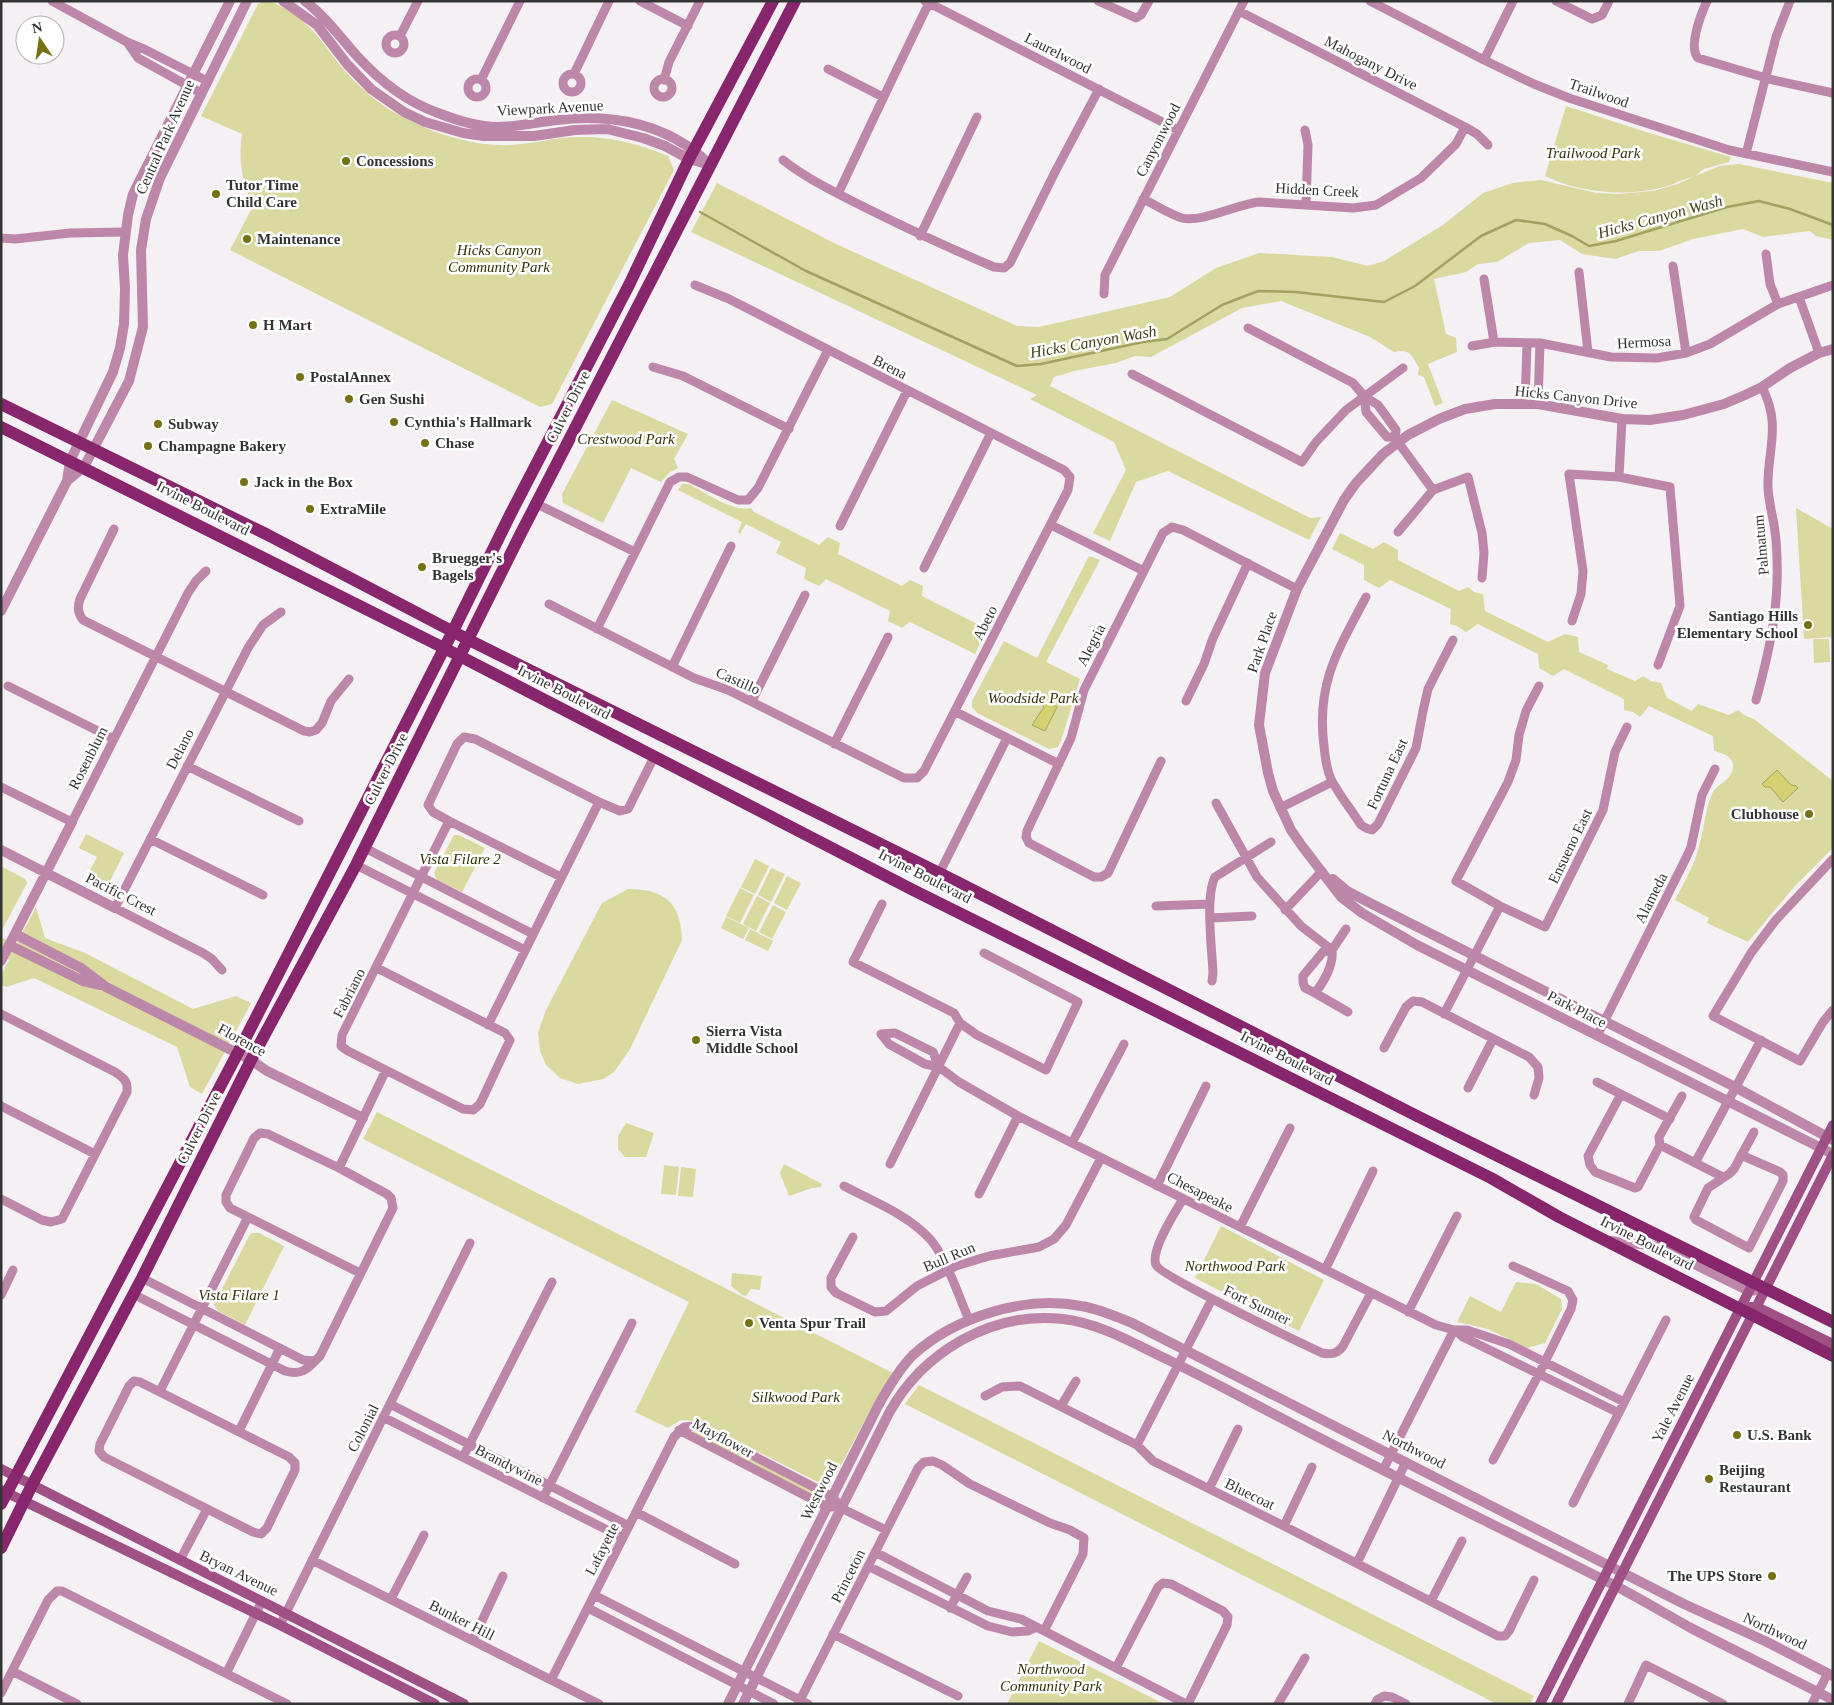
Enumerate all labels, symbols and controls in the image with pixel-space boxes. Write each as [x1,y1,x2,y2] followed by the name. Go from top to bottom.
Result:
[15,15,65,65] north arrow
[31,19,44,36] text: N
[1022,29,1094,77] street label: Laurelwood
[1322,33,1420,93] street label: Mahogany Drive
[1567,75,1631,111] street label: Trailwood
[133,77,198,197] street label: Central Park Avenue
[496,97,604,119] street label: Viewpark Avenue
[1133,100,1184,179] street label: Canyonwood
[1546,145,1641,161] park label: Trailwood Park
[356,153,434,169] place label: Concessions
[340,155,352,167] marker: Concessions
[226,177,299,210] place label: Tutor Time Child Care
[1275,180,1360,200] street label: Hidden Creek
[210,188,222,200] marker: Tutor Time Child Care
[1595,192,1725,243] water label: Hicks Canyon Wash
[257,231,341,247] place label: Maintenance
[241,233,253,245] marker: Maintenance
[448,242,550,275] park label: Hicks Canyon Community Park
[263,317,312,333] place label: H Mart
[247,319,259,331] marker: H Mart
[1027,322,1158,362] water label: Hicks Canyon Wash
[1617,333,1672,351] street label: Hermosa
[870,352,910,382] street label: Brena
[543,368,593,446] street label: Culver Drive
[310,369,391,385] place label: PostalAnnex
[294,371,306,383] marker: PostalAnnex
[1514,383,1638,411] street label: Hicks Canyon Drive
[359,391,424,407] place label: Gen Sushi
[343,393,355,405] marker: Gen Sushi
[404,414,533,430] place label: Cynthia's Hallmark
[168,416,219,432] place label: Subway
[388,416,400,428] marker: Cynthia's Hallmark
[152,418,164,430] marker: Subway
[577,431,675,447] park label: Crestwood Park
[435,435,475,451] place label: Chase
[419,437,431,449] marker: Chase
[158,438,286,454] place label: Champagne Bakery
[142,440,154,452] marker: Champagne Bakery
[254,474,353,490] place label: Jack in the Box
[238,476,250,488] marker: Jack in the Box
[154,478,253,539] street label: Irvine Boulevard
[320,501,386,517] place label: ExtraMile
[304,503,316,515] marker: ExtraMile
[1750,514,1772,576] street label: Palmatum
[432,550,502,583] place label: Bruegger's Bagels
[416,561,428,573] marker: Bruegger's Bagels
[970,603,1000,643] street label: Abeto
[1677,608,1798,641] place label: Santiago Hills Elementary School
[1244,609,1280,675] street label: Park Place
[1802,619,1814,631] marker: Santiago Hills Elementary School
[1074,621,1108,669] street label: Alegria
[515,662,614,723] street label: Irvine Boulevard
[713,664,763,698] street label: Castillo
[988,690,1079,706] park label: Woodside Park
[65,724,111,792] street label: Rosenblum
[163,726,197,772] street label: Delano
[361,730,411,808] street label: Culver Drive
[1364,735,1411,812] street label: Fortuna East
[1545,805,1595,886] street label: Ensueno East
[1731,806,1799,822] place label: Clubhouse
[1803,808,1815,820] marker: Clubhouse
[876,846,975,907] street label: Irvine Boulevard
[419,851,501,867] park label: Vista Filare 2
[83,869,160,919] street label: Pacific Crest
[1632,870,1671,926] street label: Alameda
[330,966,368,1020] street label: Fabriano
[1545,987,1609,1031] street label: Park Place
[215,1020,269,1060] street label: Florence
[706,1023,798,1056] place label: Sierra Vista Middle School
[1238,1028,1337,1089] street label: Irvine Boulevard
[690,1034,702,1046] marker: Sierra Vista Middle School
[174,1089,224,1167] street label: Culver Drive
[1164,1169,1236,1216] street label: Chesapeake
[1598,1213,1697,1274] street label: Irvine Boulevard
[921,1239,978,1275] street label: Bull Run
[1184,1258,1286,1274] park label: Northwood Park
[1221,1282,1293,1328] street label: Fort Sumter
[198,1287,280,1303] park label: Vista Filare 1
[759,1315,866,1331] place label: Venta Spur Trail
[743,1317,755,1329] marker: Venta Spur Trail
[1649,1371,1697,1445] street label: Yale Avenue
[752,1389,840,1405] park label: Silkwood Park
[344,1401,382,1455] street label: Colonial
[690,1415,756,1461] street label: Mayflower
[1380,1426,1449,1472] street label: Northwood
[1747,1427,1812,1443] place label: U.S. Bank
[1731,1429,1743,1441] marker: U.S. Bank
[473,1441,546,1489] street label: Brandywine
[798,1459,841,1523] street label: Westwood
[1719,1462,1791,1495] place label: Beijing Restaurant
[1703,1473,1715,1485] marker: Beijing Restaurant
[1223,1475,1278,1513] street label: Bluecoat
[582,1520,622,1578] street label: Lafayette
[828,1546,868,1605] street label: Princeton
[197,1547,281,1599] street label: Bryan Avenue
[1667,1568,1762,1584] place label: The UPS Store
[1766,1570,1778,1582] marker: The UPS Store
[427,1597,497,1643] street label: Bunker Hill
[1741,1609,1810,1653] street label: Northwood
[1000,1661,1102,1694] park label: Northwood Community Park

